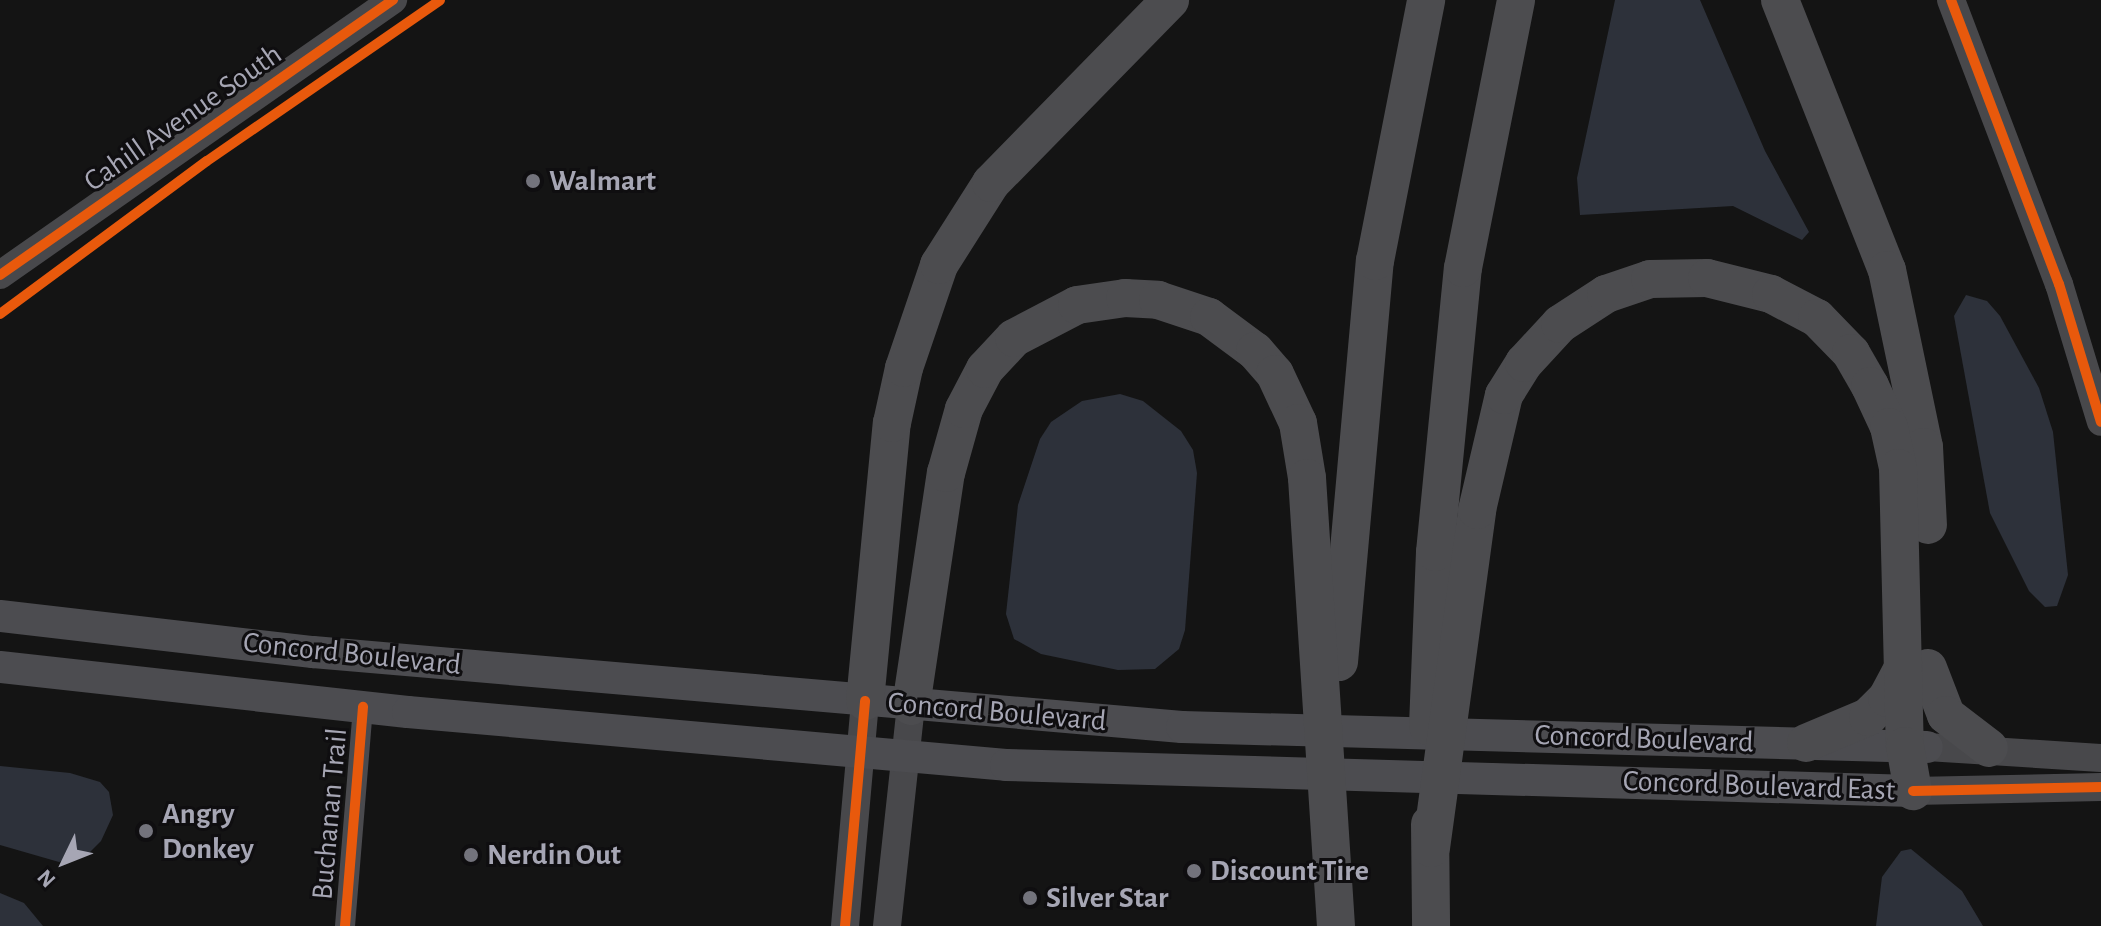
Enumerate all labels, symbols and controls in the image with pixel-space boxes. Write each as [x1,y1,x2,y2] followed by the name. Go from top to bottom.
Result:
[77,36,289,200] street label: Cahill Avenue South
[549,163,656,199] place label: Walmart
[524,172,542,190] marker: Walmart
[241,625,463,683] street label: Concord Boulevard
[886,685,1108,739] street label: Concord Boulevard
[1534,717,1754,761] street label: Concord Boulevard
[305,727,355,901] street label: Buchanan Trail
[1622,763,1896,809] street label: Concord Boulevard East
[162,796,254,866] place label: Angry Donkey
[24,822,104,902] north arrow
[137,822,155,840] marker: Angry Donkey
[487,837,621,873] place label: Nerdin Out
[462,846,480,864] marker: Nerdin Out
[1210,853,1369,889] place label: Discount Tire
[1185,862,1203,880] marker: Discount Tire
[33,865,60,891] text: N
[1046,880,1169,916] place label: Silver Star
[1021,889,1039,907] marker: Silver Star

